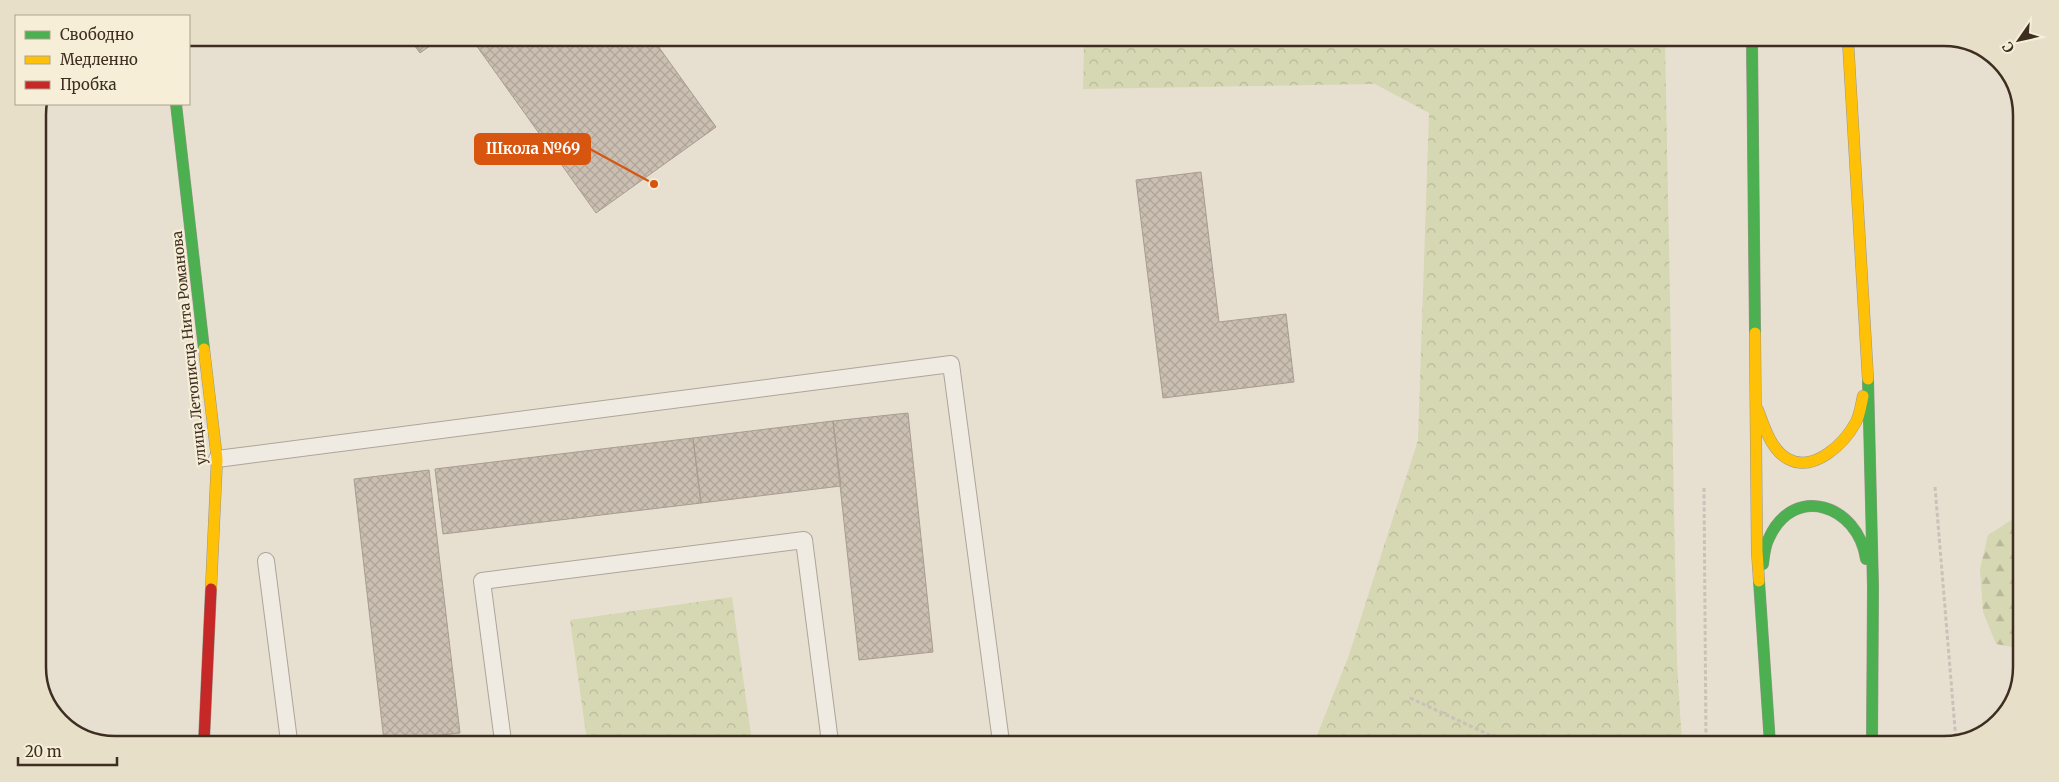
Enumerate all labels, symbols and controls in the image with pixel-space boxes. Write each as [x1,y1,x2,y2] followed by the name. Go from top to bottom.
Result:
[15,15,190,105] legend
[1994,15,2044,65] north arrow
[60,25,134,44] text: Свободно
[1998,38,2018,56] text: С
[60,50,138,69] text: Медленно
[60,75,117,94] text: Пробка
[475,134,590,164] callout: Школа №69
[486,139,580,158] text: Школа №69
[168,230,210,466] street label: улица Летописца Нита Романова
[18,734,116,766] scale bar
[25,742,62,761] text: 20 m

